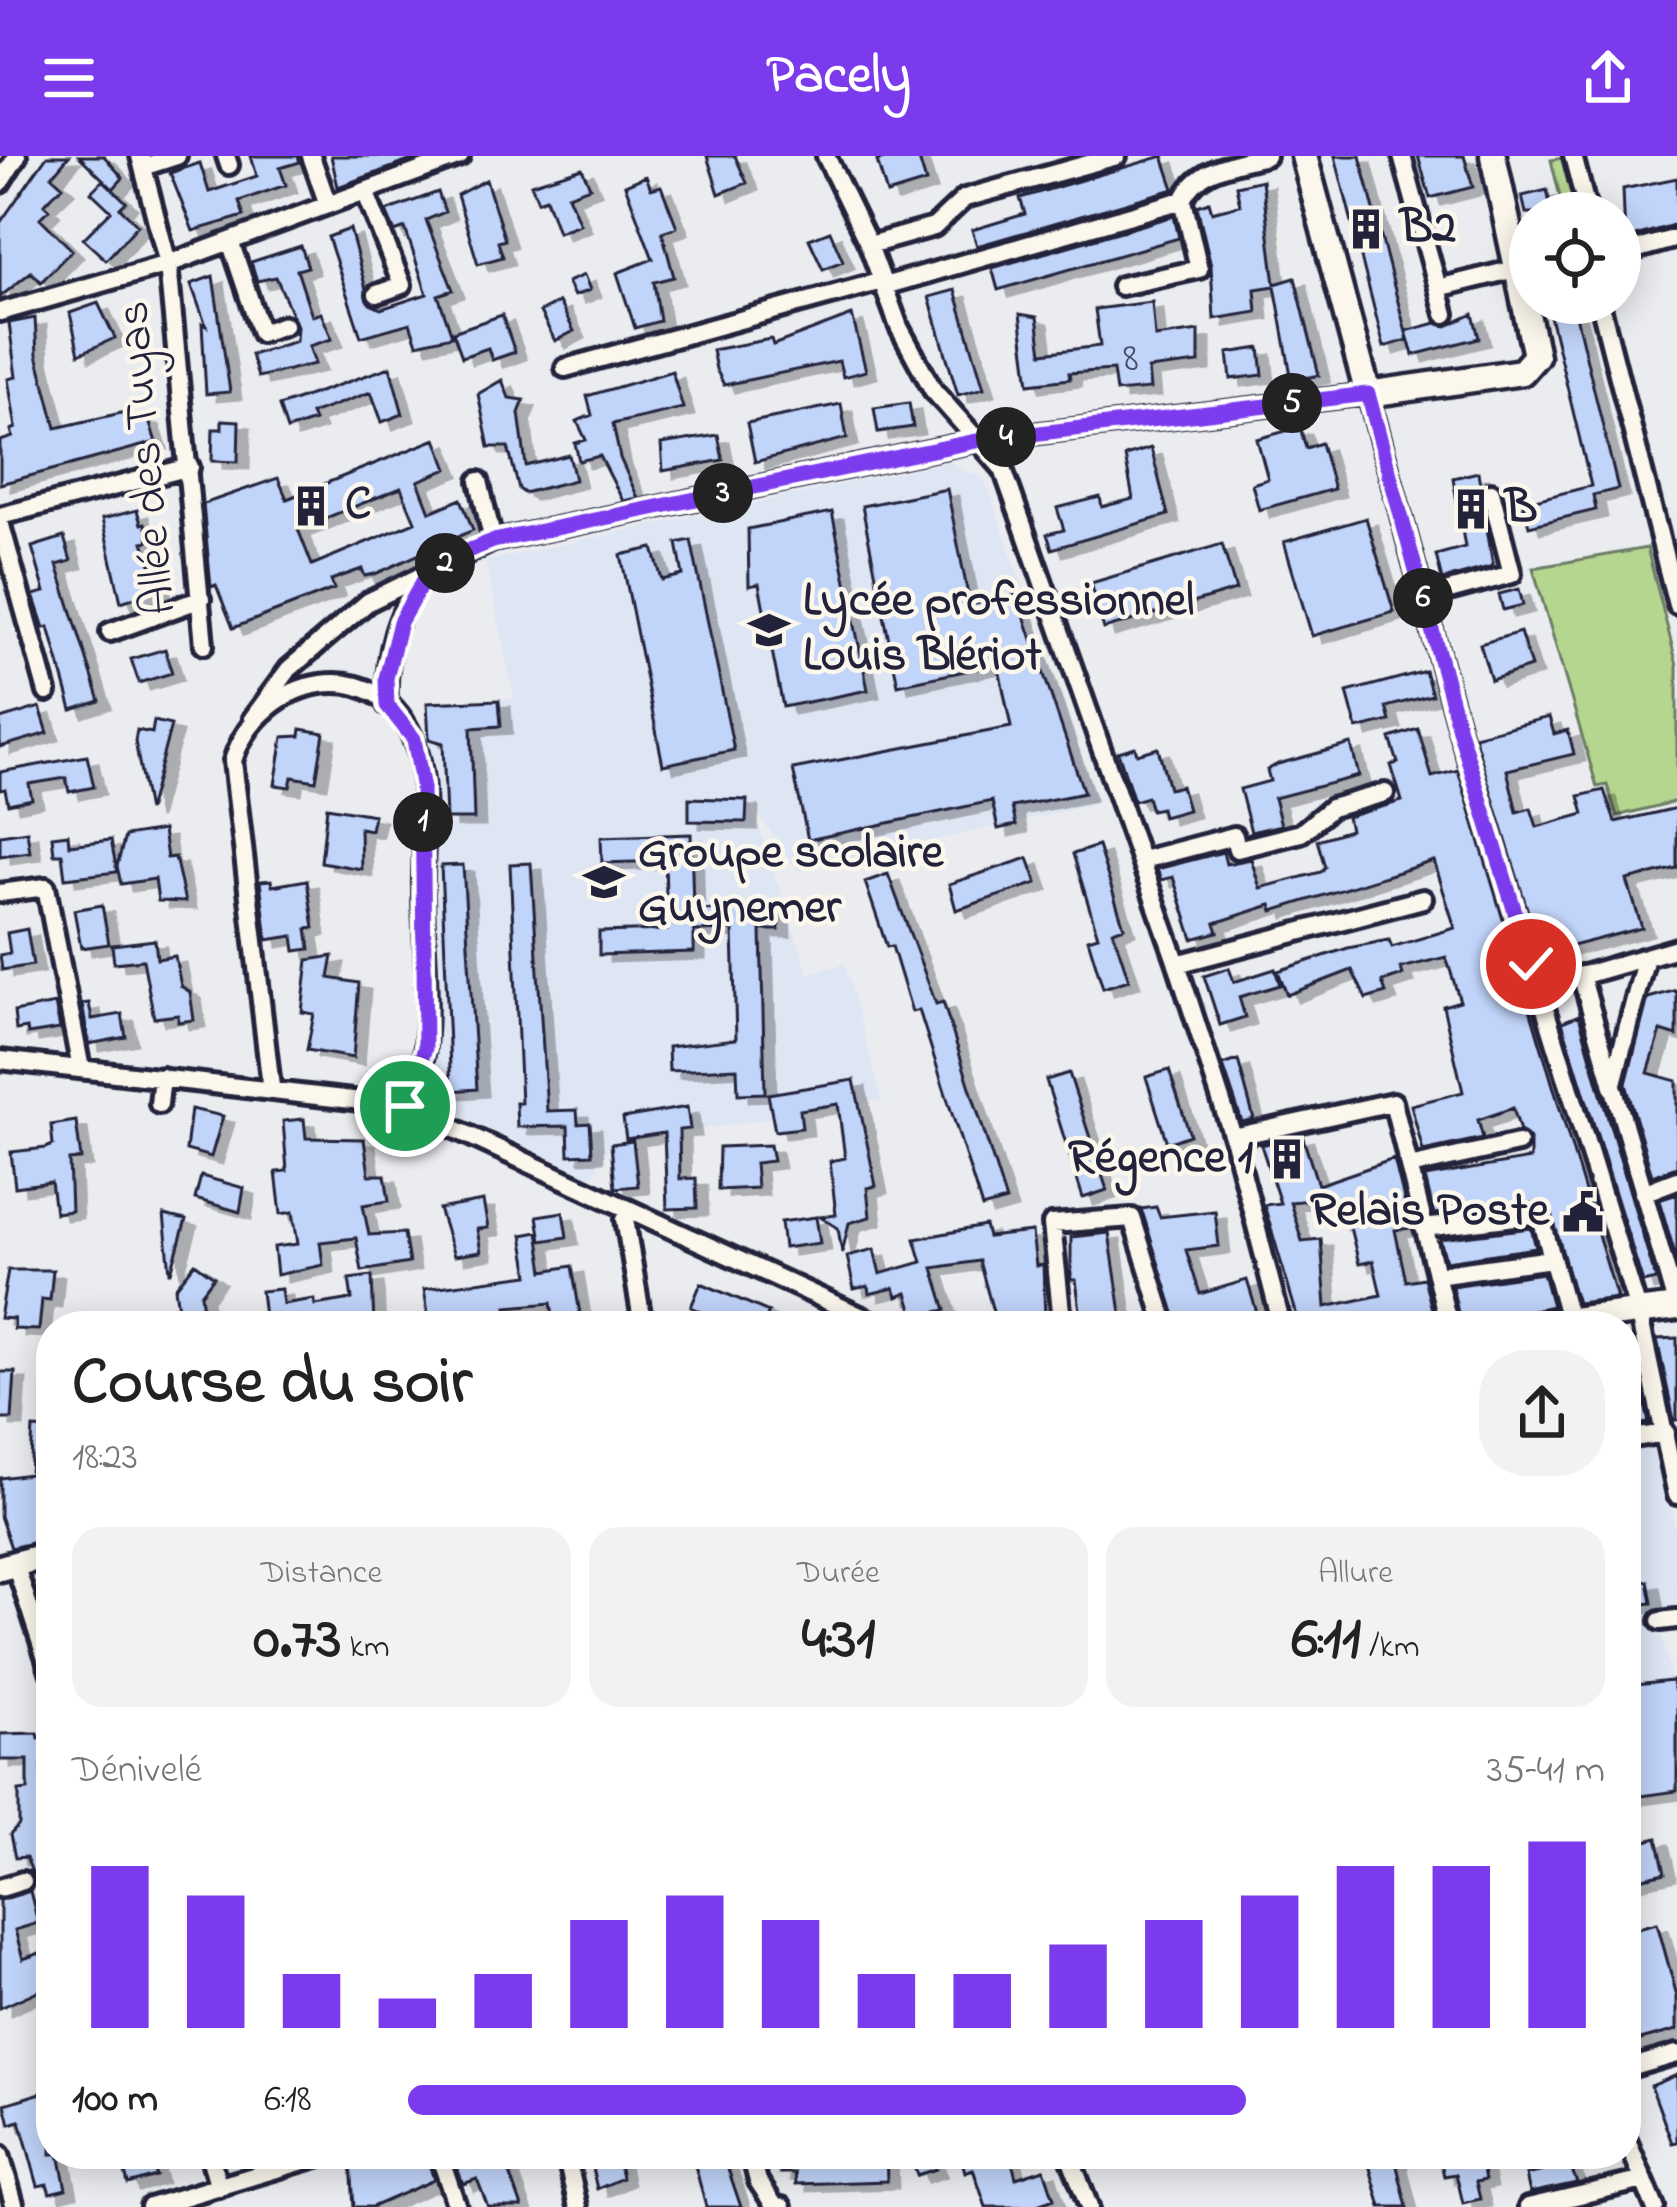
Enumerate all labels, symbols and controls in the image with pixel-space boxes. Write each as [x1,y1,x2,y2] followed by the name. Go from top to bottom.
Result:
[766,39,911,117] text: Pacely
[36,45,102,111] icon: menu
[1575,45,1641,111] icon: share
[1509,192,1641,324] map controls
[1509,192,1641,324] button: locate
[1398,194,1456,264] place label: B2
[1343,206,1389,252] building icon: B2
[99,298,197,618] street label: Allée des Tuyas
[1123,329,1139,390] house number: 8
[1262,373,1322,433] pin: 5
[1283,379,1301,427] text: 5
[976,407,1036,467] pin: 4
[999,413,1013,461] text: 4
[693,463,753,523] pin: 3
[716,469,730,517] text: 3
[345,471,371,541] place label: C
[1503,474,1537,544] place label: B
[288,483,334,529] building icon: C
[1448,486,1494,532] building icon: B
[415,533,475,593] pin: 2
[437,539,453,587] text: 2
[803,567,1194,692] place label: Lycée professionnel Louis Blériot
[1393,568,1453,628] pin: 6
[1416,574,1430,622] text: 6
[746,607,792,653] school or university icon: Lycée professionnel Louis Blériot
[393,792,453,852] pin: 1
[418,798,428,846] text: 1
[638,819,945,944] place label: Groupe scolaire Guynemer
[581,859,627,905] school or university icon: Groupe scolaire Guynemer
[1480,913,1582,1015] pin
[1498,931,1564,997] icon: check
[354,1055,456,1157] pin
[372,1073,438,1139] icon: arrive
[1068,1124,1253,1196] place label: Régence 1
[1264,1136,1310,1182] building icon: Régence 1
[1310,1177,1550,1247] place label: Relais Poste
[1560,1189,1606,1235] public building icon: Relais Poste
[72,1337,472,1433] text: Course du soir
[1479,1350,1605,1476] button: share
[72,1430,138,1487] text: 18:23
[261,1550,382,1598] text: Distance
[797,1550,880,1598] text: Durée
[1318,1550,1393,1598] text: Allure
[254,1598,341,1685] text: 0.73
[802,1598,875,1685] text: 4:31
[1291,1598,1361,1685] text: 6:11
[341,1624,389,1672] text: km
[1361,1624,1420,1672] text: /km
[72,1743,202,1800] text: Dénivelé
[1487,1743,1605,1800] text: 35–41 m
[72,2072,158,2129] text: 100 m
[264,2072,312,2129] text: 6:18

